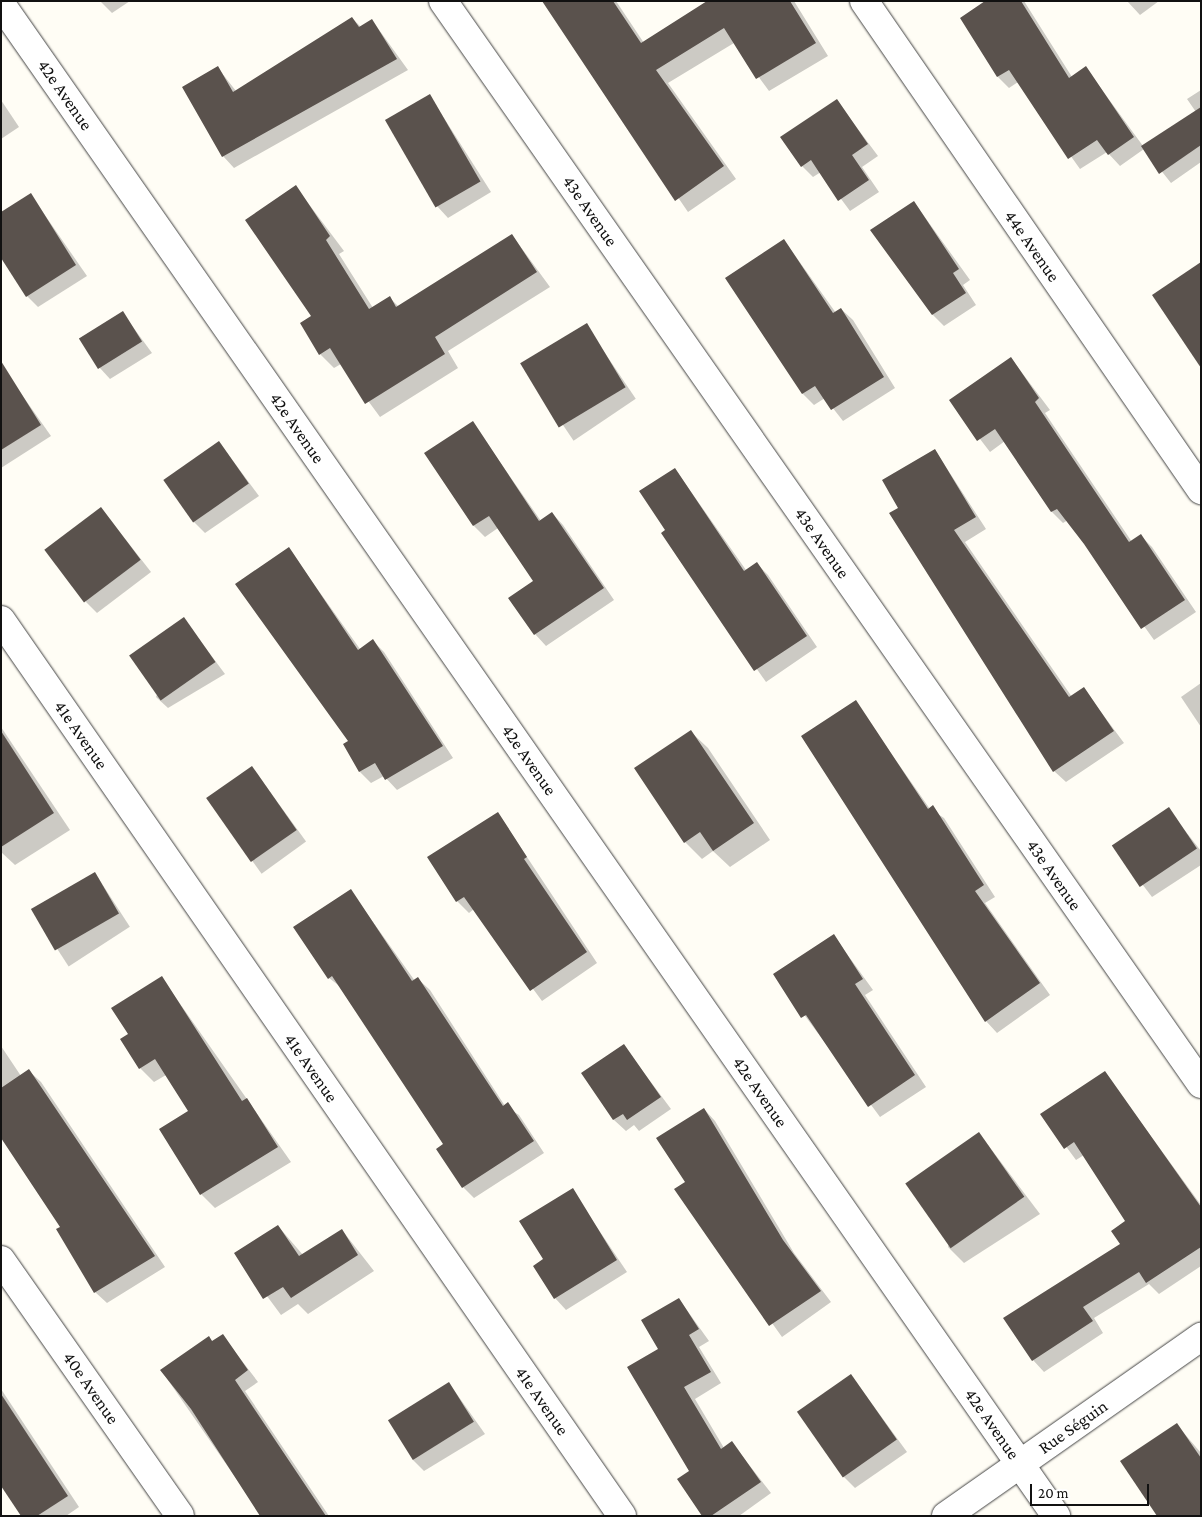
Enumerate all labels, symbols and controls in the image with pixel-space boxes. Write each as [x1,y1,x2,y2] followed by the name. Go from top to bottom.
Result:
[33,55,97,135] street label: 42e Avenue
[558,171,622,251] street label: 43e Avenue
[999,206,1065,286] street label: 44e Avenue
[265,388,329,468] street label: 42e Avenue
[790,503,854,583] street label: 43e Avenue
[49,696,113,774] street label: 41e Avenue
[497,720,561,800] street label: 42e Avenue
[1022,835,1086,915] street label: 43e Avenue
[279,1029,343,1107] street label: 41e Avenue
[728,1052,792,1132] street label: 42e Avenue
[58,1348,124,1428] street label: 40e Avenue
[510,1362,574,1440] street label: 41e Avenue
[960,1384,1024,1464] street label: 42e Avenue
[1034,1395,1112,1459] street label: Rue Séguin
[1032,1474,1151,1506] scale bar
[1038,1485,1069,1501] text: 20 m

